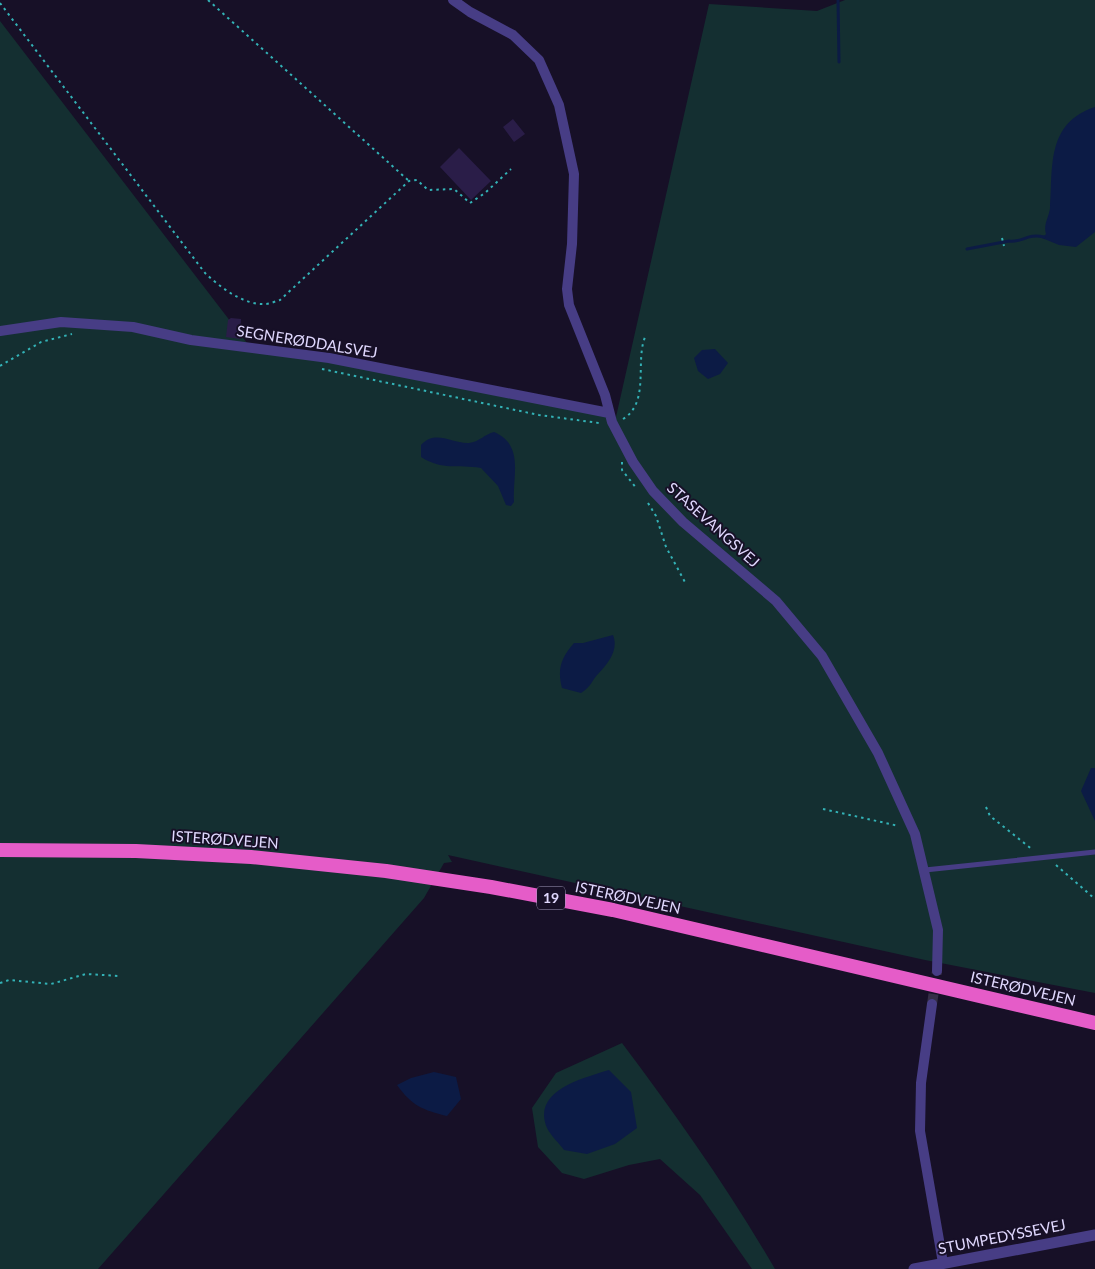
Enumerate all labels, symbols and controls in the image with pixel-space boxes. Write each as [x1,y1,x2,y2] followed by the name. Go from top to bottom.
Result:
[235,321,379,361] street label: SEGNERØDDALSVEJ
[664,478,764,570] street label: STASEVANGSVEJ
[171,826,279,852] street label: ISTERØDVEJEN
[574,877,683,917] street label: ISTERØDVEJEN
[537,886,565,910] road number: 19
[969,967,1078,1009] street label: ISTERØDVEJEN
[936,1215,1067,1257] street label: STUMPEDYSSEVEJ

